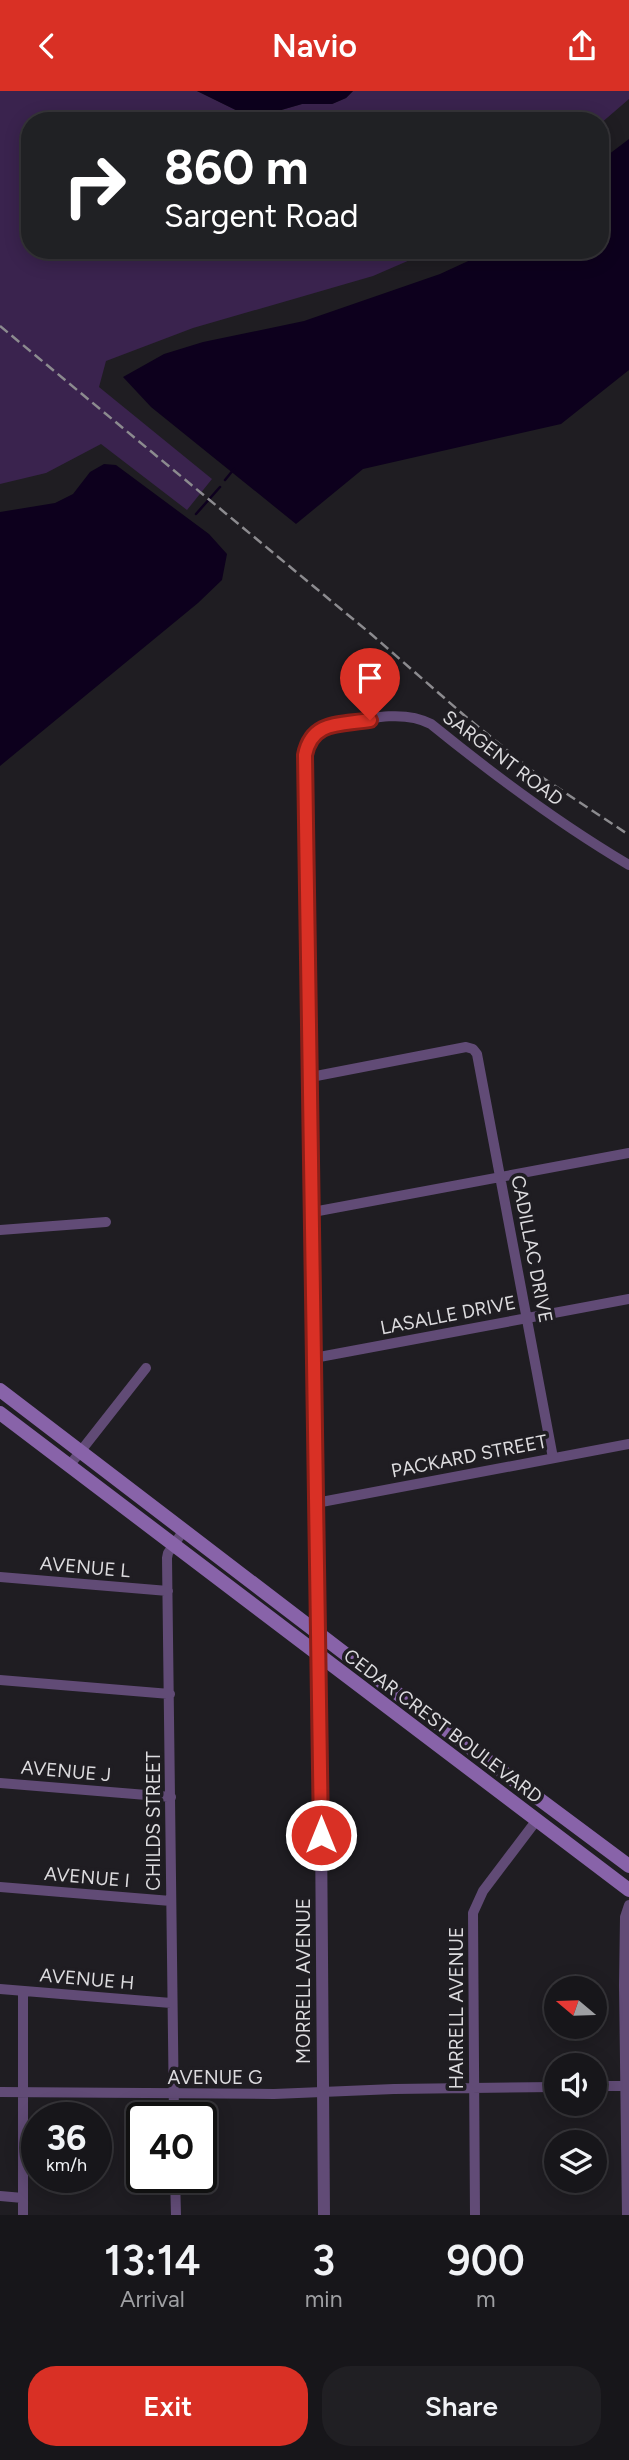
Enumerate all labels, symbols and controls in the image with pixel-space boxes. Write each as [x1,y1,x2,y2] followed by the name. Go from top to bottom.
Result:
[28,27,66,65] icon: back
[272,27,357,65] text: Navio
[563,27,601,65] icon: share
[164,137,309,196] text: 860 m
[49,140,140,231] icon: right
[164,197,359,235] text: Sargent Road
[340,648,400,720] pin
[351,659,389,697] icon: arrive
[438,705,568,811] street label: SARGENT ROAD
[506,1173,558,1325] street label: CADILLAC DRIVE
[378,1291,518,1339] street label: LASALLE DRIVE
[389,1430,549,1482] street label: PACKARD STREET
[39,1552,131,1582] street label: AVENUE L
[339,1644,547,1808] street label: CEDAR CREST BOULEVARD
[142,1751,165,1891] street label: CHILDS STREET
[20,1756,112,1786] street label: AVENUE J
[284,1798,358,1872] position arrow
[43,1862,131,1892] street label: AVENUE I
[292,1898,315,2064] street label: MORRELL AVENUE
[445,1927,468,2089] street label: HARRELL AVENUE
[39,1963,135,1995] street label: AVENUE H
[544,1976,607,2039] north arrow
[544,1976,607,2193] map controls
[544,2053,607,2116] button: sound
[168,2066,262,2089] street label: AVENUE G
[126,2102,217,2193] speed limit sign: 40
[47,2117,86,2159] text: 36
[544,2130,607,2193] button: layers
[46,2154,87,2176] text: km/h
[104,2235,201,2286] text: 13:14
[312,2235,335,2286] text: 3
[447,2235,525,2286] text: 900
[120,2285,185,2313] text: Arrival
[305,2285,343,2313] text: min
[476,2285,496,2313] text: m
[28,2366,308,2446] button: Exit
[322,2366,601,2446] button: Share

